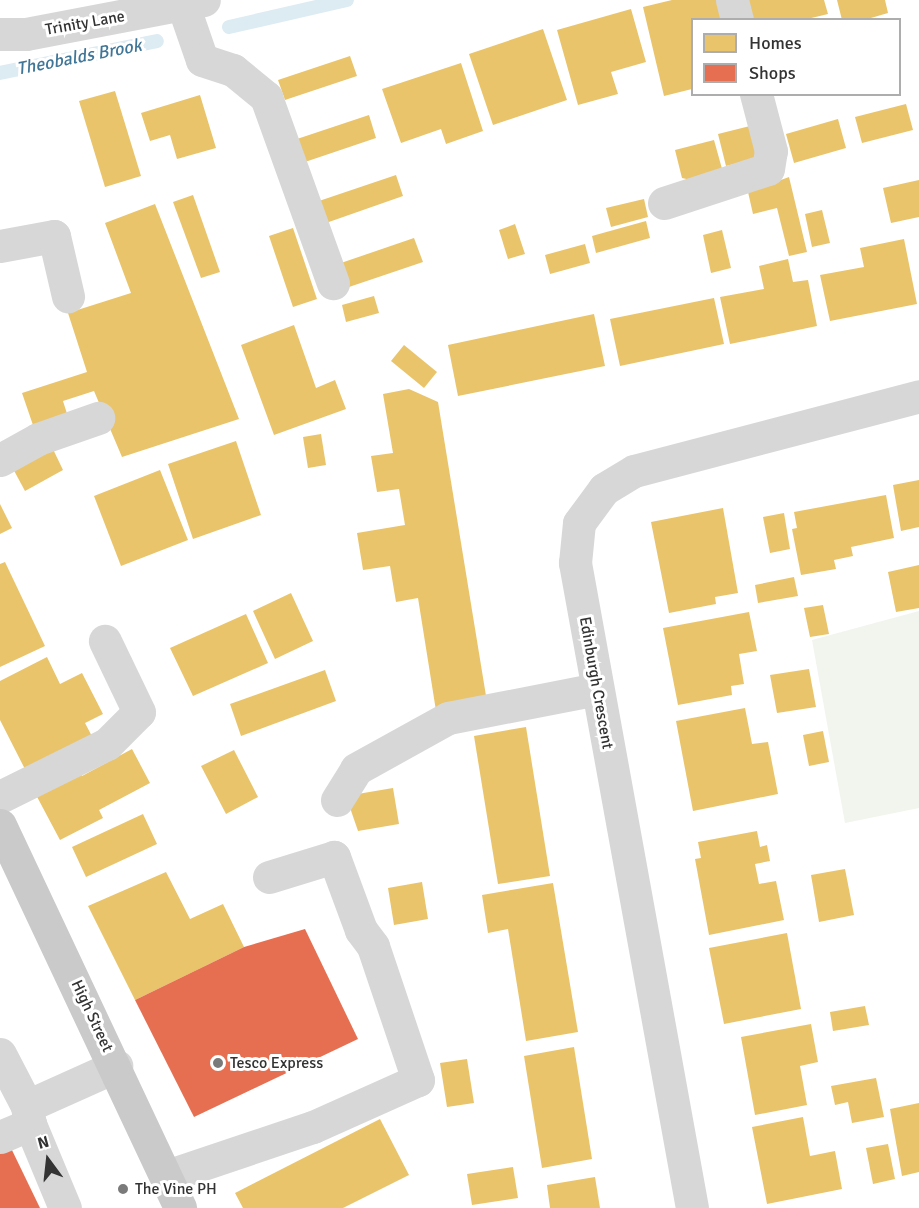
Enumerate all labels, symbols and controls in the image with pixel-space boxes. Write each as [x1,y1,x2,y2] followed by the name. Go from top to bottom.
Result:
[44,7,126,39] street label: Trinity Lane
[691,18,901,96] legend
[749,32,802,54] text: Homes
[15,34,143,80] water label: Theobalds Brook
[749,62,796,84] text: Shops
[575,615,617,751] street label: Edinburgh Crescent
[67,977,117,1055] street label: High Street
[230,1053,323,1073] place label: Tesco Express
[211,1056,225,1070] marker: Tesco Express
[18,1130,78,1190] north arrow
[35,1132,51,1154] text: N
[135,1179,217,1199] place label: The Vine PH
[116,1182,130,1196] marker: The Vine PH

